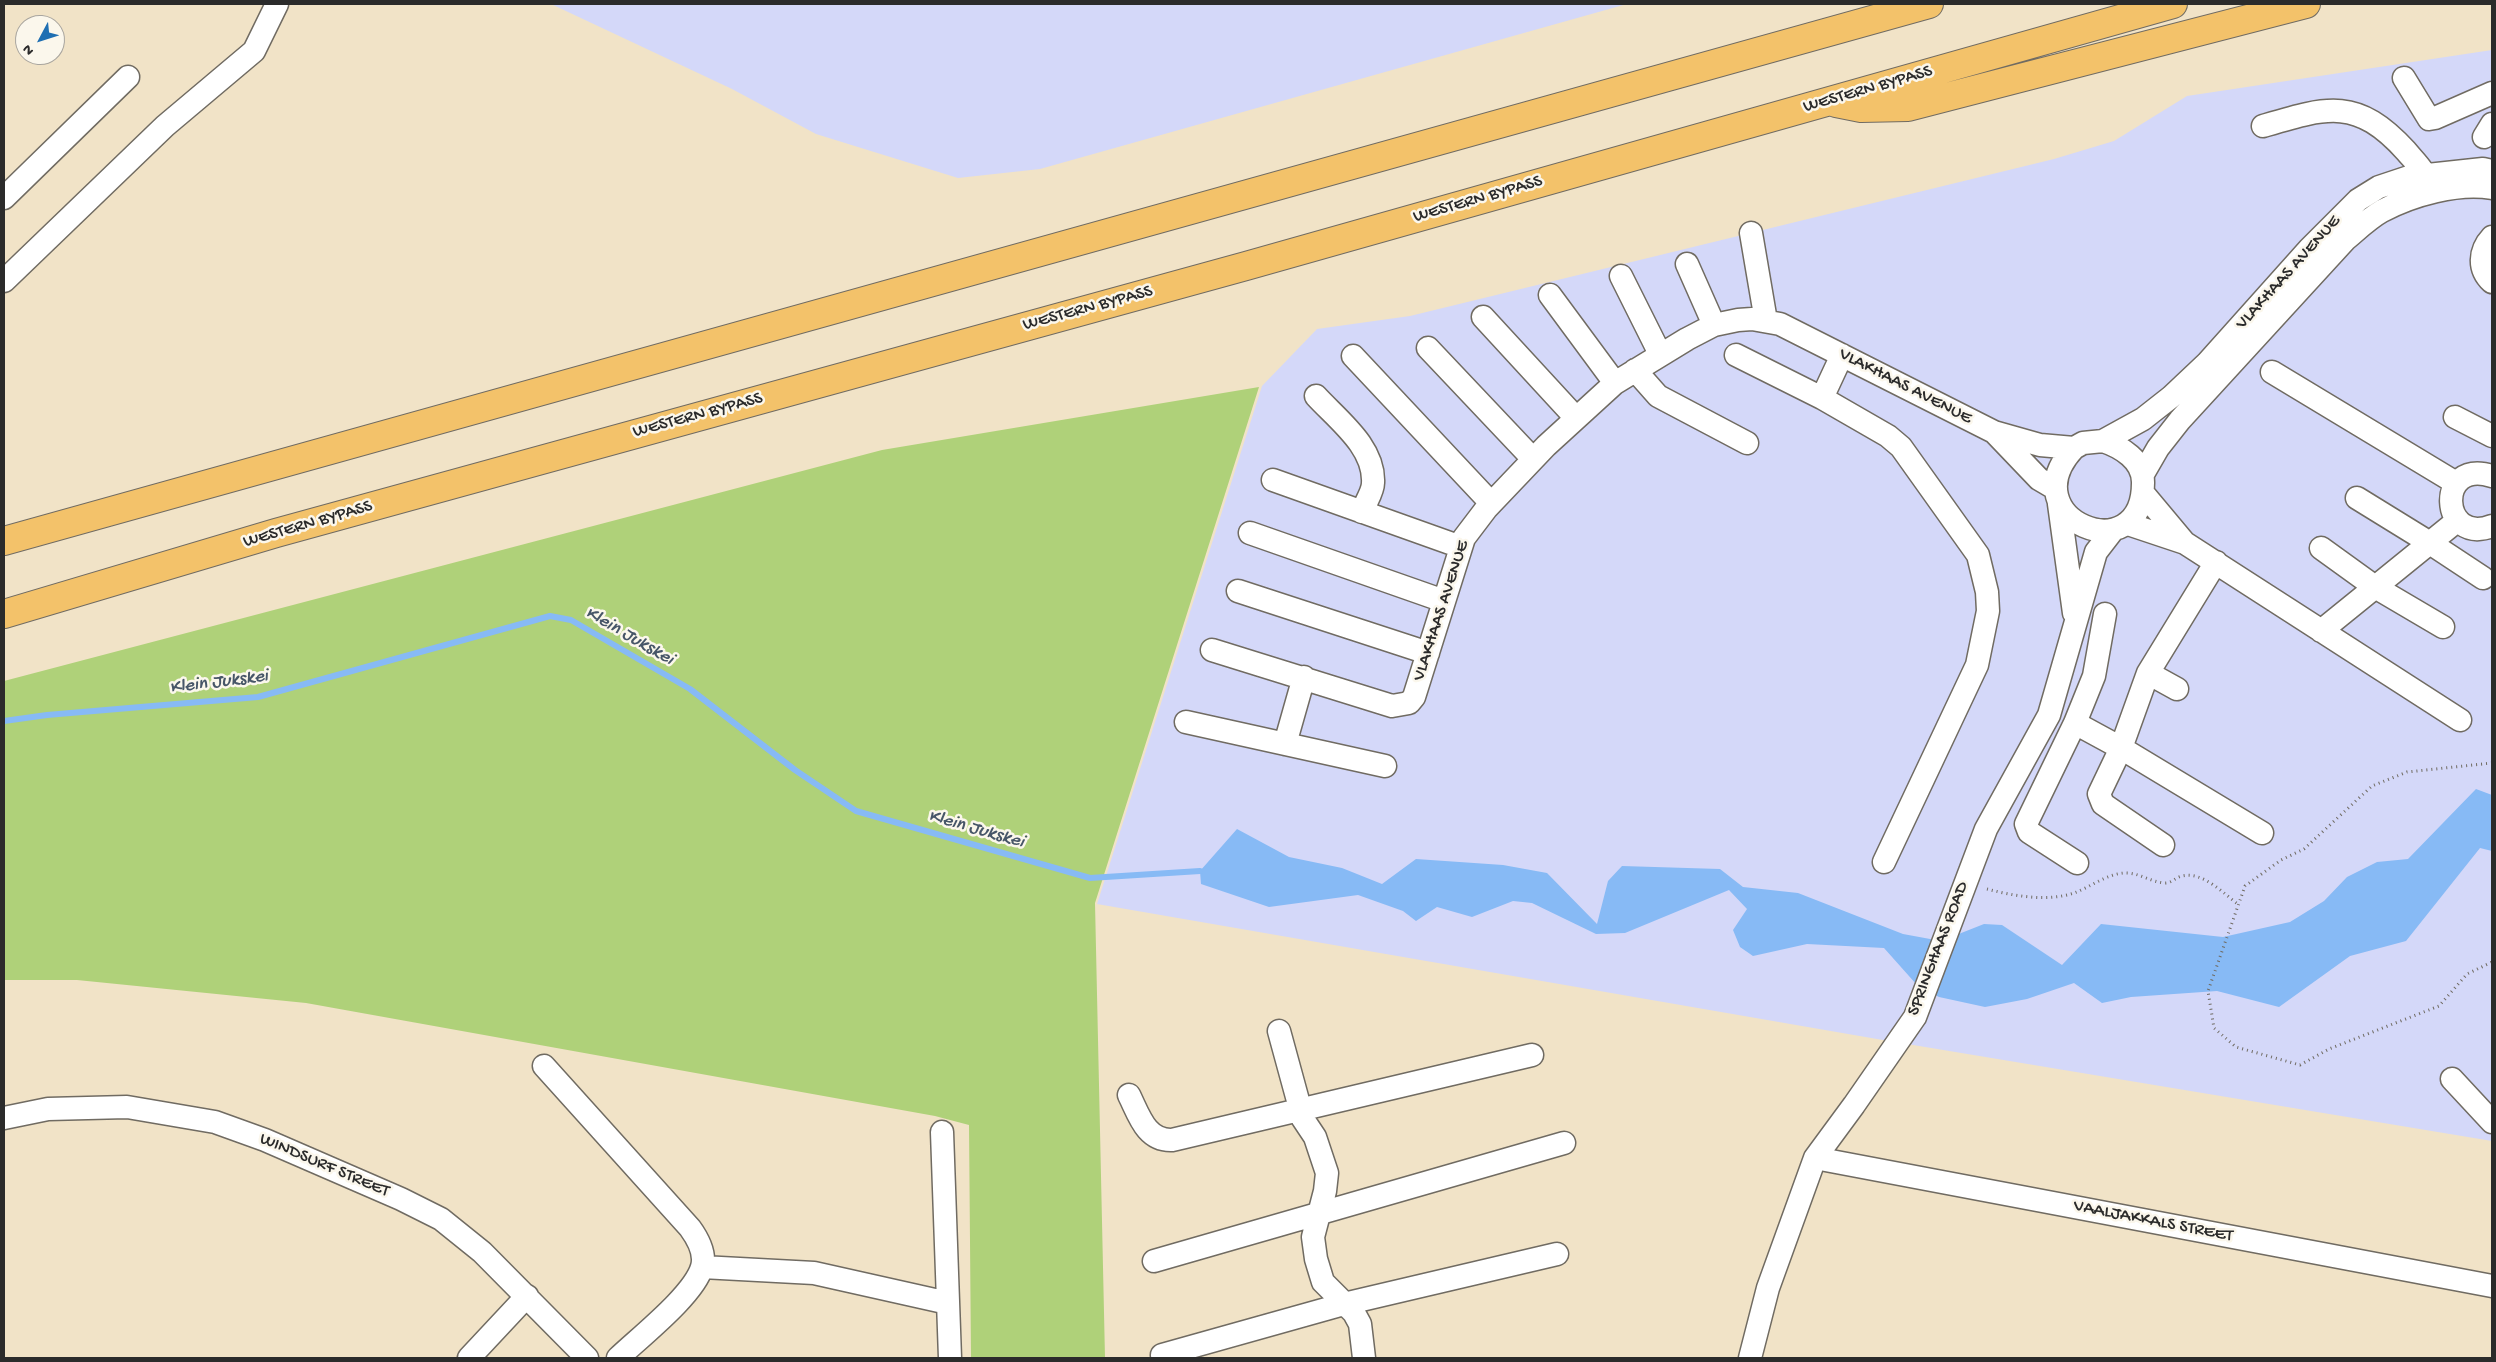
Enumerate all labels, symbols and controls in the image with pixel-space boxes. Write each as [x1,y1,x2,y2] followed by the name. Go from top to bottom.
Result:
[15,15,65,65] north arrow
[19,40,38,58] text: N
[1801,61,1935,119] street label: WESTERN BYPASS
[1411,171,1545,229] street label: WESTERN BYPASS
[2232,211,2346,335] street label: VLAKHAAS AVENUE
[1021,281,1155,337] street label: WESTERN BYPASS
[1835,344,1975,430] street label: VLAKHAAS AVENUE
[631,388,765,444] street label: WESTERN BYPASS
[241,496,375,554] street label: WESTERN BYPASS
[1409,538,1475,684] street label: VLAKHAAS AVENUE
[580,602,678,672] water label: Klein Jukskei
[169,666,269,700] water label: Klein Jukskei
[925,805,1027,855] water label: Klein Jukskei
[1903,879,1975,1019] street label: SPRINGHAAS ROAD
[256,1129,392,1203] street label: WINDSURF STREET
[2072,1196,2234,1248] street label: VAALJAKKALS STREET

